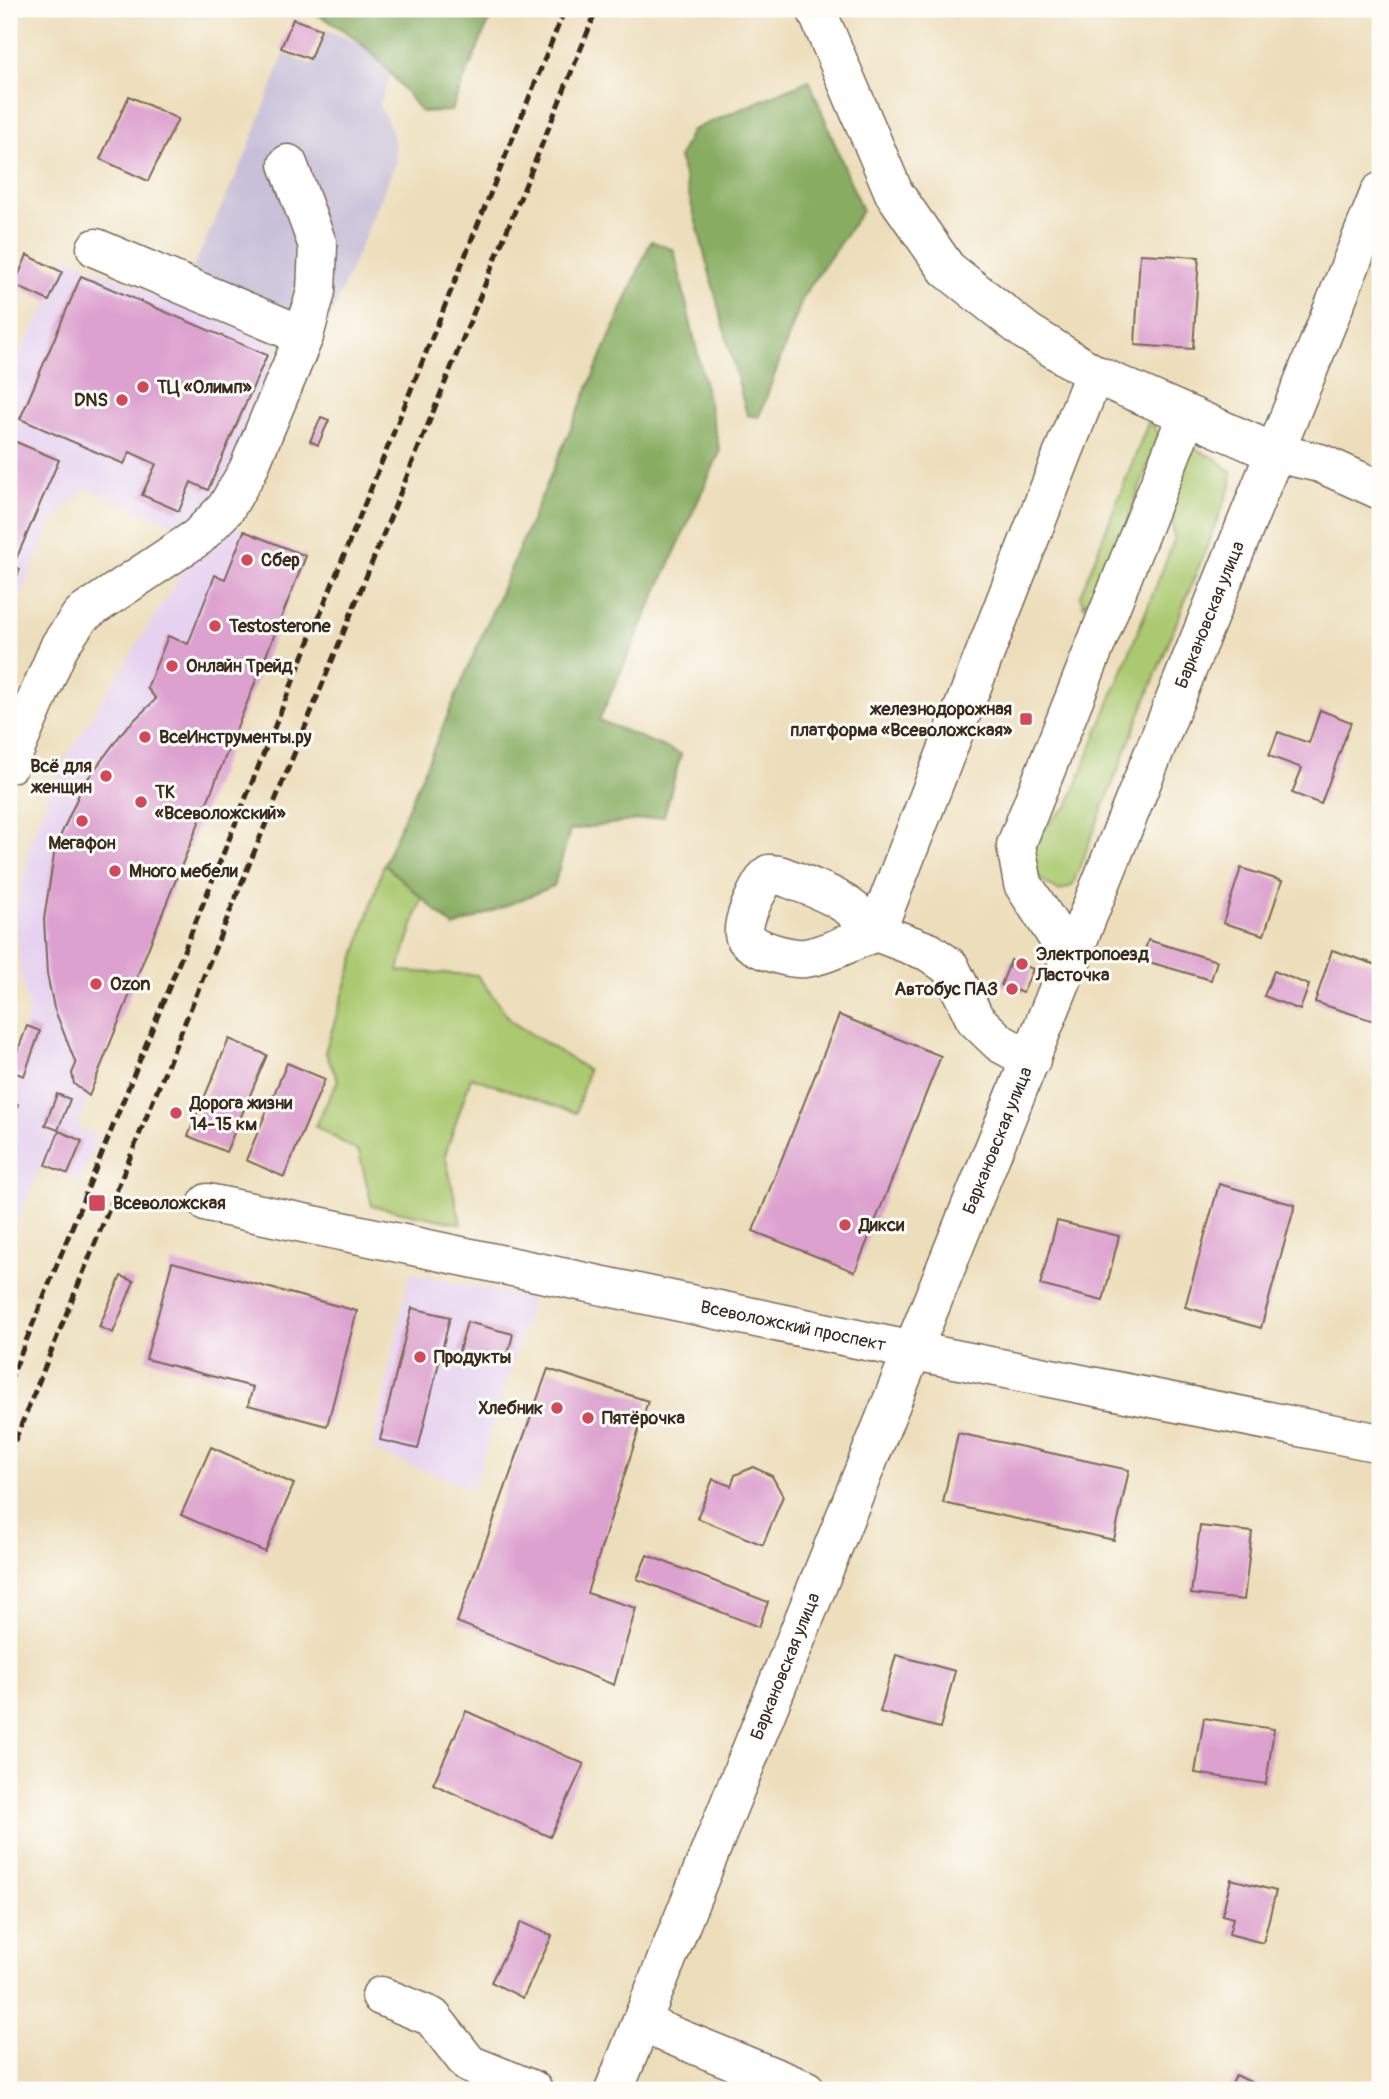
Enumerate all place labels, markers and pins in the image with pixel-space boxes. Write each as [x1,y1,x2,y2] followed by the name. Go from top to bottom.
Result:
[156,376,253,399] place label: ТЦ «Олимп»
[135,379,151,395] marker: ТЦ «Олимп»
[74,389,108,412] place label: DNS
[114,392,130,408] marker: DNS
[261,549,300,572] place label: Сбер
[239,552,255,568] marker: Сбер
[228,615,332,638] place label: Testosterone
[207,618,223,634] marker: Testosterone
[186,655,293,678] place label: Онлайн Трейд
[164,658,180,674] marker: Онлайн Трейд
[790,698,1013,742] place label: железнодорожная платформа «Всеволожская»
[1018,711,1034,727] marker: железнодорожная платформа «Всеволожская»
[159,726,312,749] place label: ВсеИнструменты.ру
[137,729,153,745] marker: ВсеИнструменты.ру
[30,755,92,799] place label: Всё для женщин
[98,768,114,784] marker: Всё для женщин
[154,781,286,825] place label: ТК «Всеволожский»
[133,794,149,810] marker: ТК «Всеволожский»
[74,813,90,829] marker: Мегафон
[48,832,116,855] place label: Мегафон
[129,860,238,883] place label: Много мебели
[107,863,123,879] marker: Много мебели
[1035,943,1149,987] place label: Электропоезд Ласточка
[1014,956,1030,972] marker: Электропоезд Ласточка
[110,973,150,996] place label: Ozon
[88,976,104,992] marker: Ozon
[894,978,998,1001] place label: Автобус ПАЗ
[1004,981,1020,997] marker: Автобус ПАЗ
[189,1092,292,1136] place label: Дорога жизни 14-15 км
[168,1105,184,1121] marker: Дорога жизни 14-15 км
[113,1192,226,1215] place label: Всеволожская
[87,1193,107,1213] marker: Всеволожская
[858,1214,904,1237] place label: Дикси
[837,1217,853,1233] marker: Дикси
[434,1346,511,1369] place label: Продукты
[412,1349,428,1365] marker: Продукты
[478,1397,543,1420] place label: Хлебник
[549,1400,565,1416] marker: Хлебник
[602,1407,686,1430] place label: Пятёрочка
[580,1410,596,1426] marker: Пятёрочка

